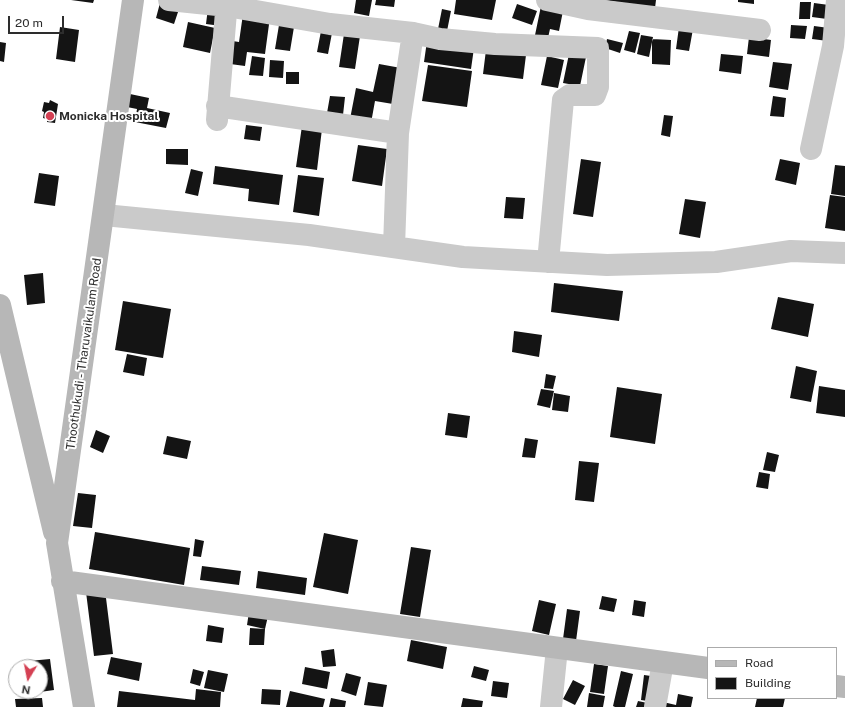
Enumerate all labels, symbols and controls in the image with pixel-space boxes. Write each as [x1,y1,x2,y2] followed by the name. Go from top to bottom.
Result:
[10,8,66,34] scale bar
[15,16,43,30] text: 20 m
[59,109,158,123] place label: Monicka Hospital
[44,110,56,122] marker: Monicka Hospital
[63,257,105,451] street label: Thoothukudi - Tharuvaikulam Road
[707,647,837,699] legend
[745,656,773,670] text: Road
[8,659,48,699] north arrow
[745,676,791,690] text: Building
[21,683,31,696] text: N

